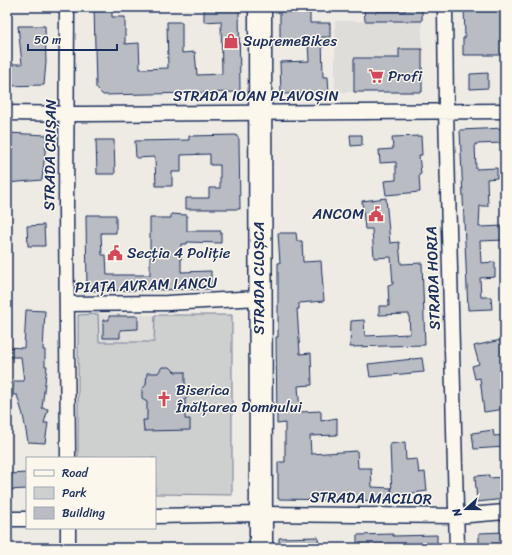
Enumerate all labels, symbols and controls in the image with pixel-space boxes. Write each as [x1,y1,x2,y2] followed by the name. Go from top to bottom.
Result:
[28,26,117,52] scale bar
[243,28,337,54] place label: SupremeBikes
[34,29,61,51] text: 50 m
[222,32,240,50] shop icon: SupremeBikes
[388,63,423,89] place label: Profi
[367,67,385,85] supermarket icon: Profi
[173,83,339,109] street label: STRADA IOAN PLAVOȘIN
[36,99,64,211] street label: STRADA CRIȘAN
[312,201,364,227] place label: ANCOM
[367,205,385,223] public building icon: ANCOM
[246,221,272,335] street label: STRADA CLOȘCA
[418,226,448,330] street label: STRADA HORIA
[127,240,231,266] place label: Secția 4 Poliție
[106,244,124,262] public building icon: Secția 4 Poliție
[74,270,218,300] street label: PIAȚA AVRAM IANCU
[175,377,303,420] place label: Biserica Înălțarea Domnului
[155,390,173,408] church icon: Biserica Înălțarea Domnului
[26,457,156,529] legend
[62,462,89,484] text: Road
[62,482,87,504] text: Park
[310,484,432,512] street label: STRADA MACILOR
[446,489,486,529] north arrow
[62,502,105,524] text: Building
[447,505,468,520] text: N

